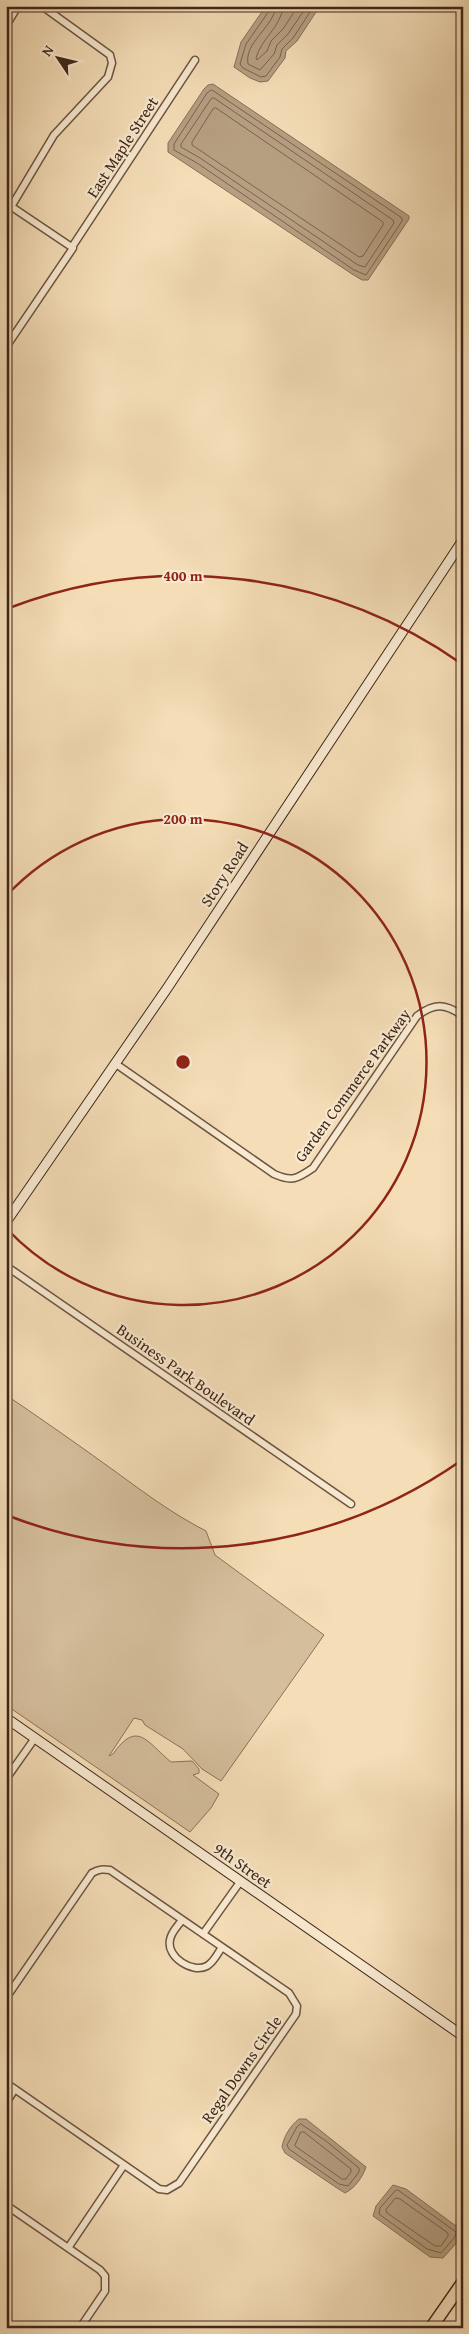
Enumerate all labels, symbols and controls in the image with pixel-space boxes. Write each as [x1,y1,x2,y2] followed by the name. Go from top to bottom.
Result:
[32,32,82,82] north arrow
[36,40,59,60] text: N
[80,91,164,202] street label: East Maple Street
[163,565,203,586] text: 400 m
[163,808,203,829] text: 200 m
[194,836,254,911] street label: Story Road
[288,1003,416,1167] street label: Garden Commerce Parkway
[174,1053,192,1071] centre of rings
[112,1317,260,1431] street label: Business Park Boulevard
[209,1836,277,1894] street label: 9th Street
[195,2010,287,2128] street label: Regal Downs Circle

